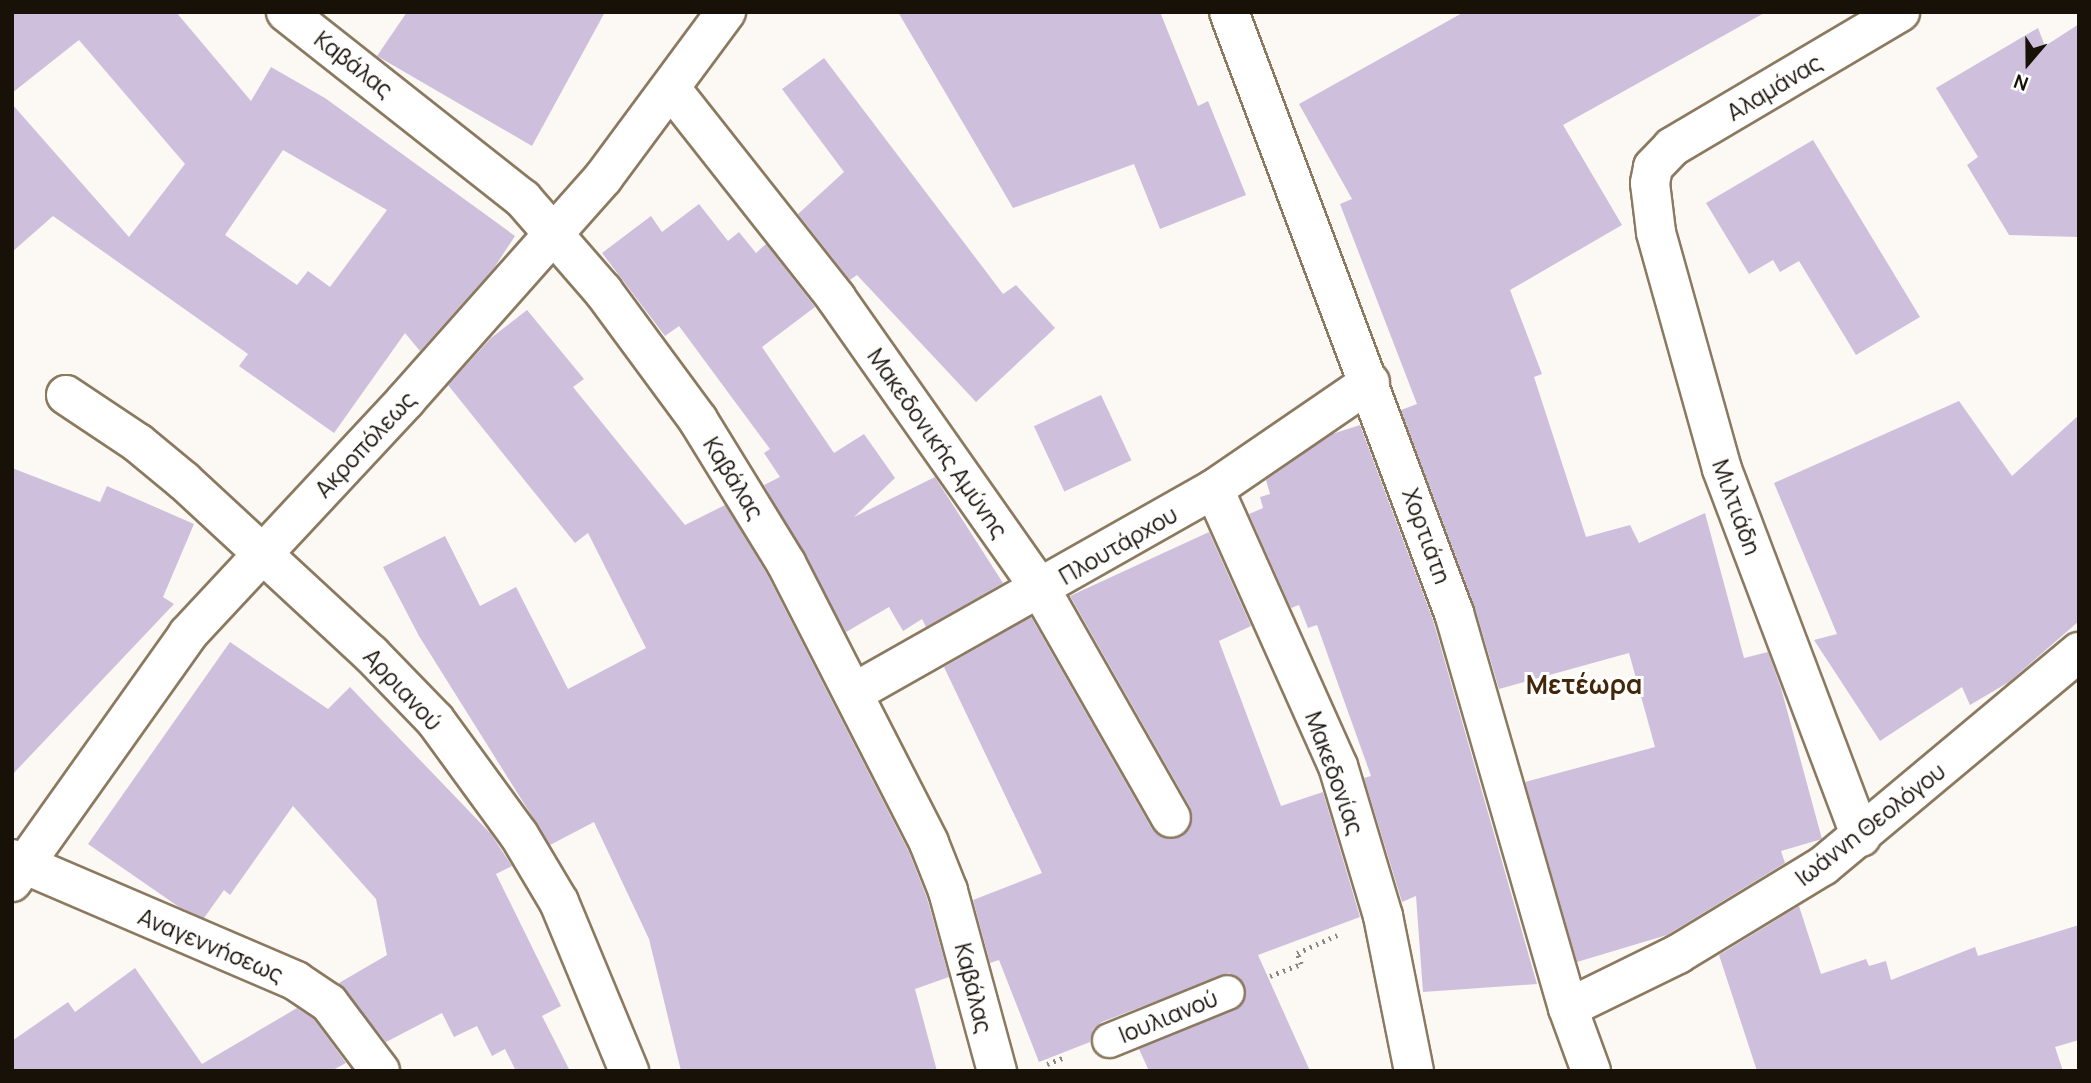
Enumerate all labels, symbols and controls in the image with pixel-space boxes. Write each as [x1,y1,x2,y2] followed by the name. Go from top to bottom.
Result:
[309,25,399,103] street label: Καβάλας
[1993,28,2063,98] north arrow
[1722,48,1826,126] street label: Αλαμάνας
[2010,68,2032,97] text: N
[862,343,1014,543] street label: Μακεδονικής Αμύνης
[309,385,421,503] street label: Ακροπόλεως
[698,432,770,524] street label: Καβάλας
[1707,456,1767,558] street label: Μιλτιάδη
[1397,485,1457,587] street label: Χορτιάτη
[1054,500,1182,590] street label: Πλουτάρχου
[358,642,448,736] street label: Αρριανού
[1526,669,1642,701] district label: Μετέωρα
[1300,708,1370,838] street label: Μακεδονίας
[1790,757,1950,891] street label: Ιωάννη Θεολόγου
[134,902,288,988] street label: Αναγεννήσεως
[949,940,999,1036] street label: Καβάλας
[1115,984,1221,1048] street label: Ιουλιανού

